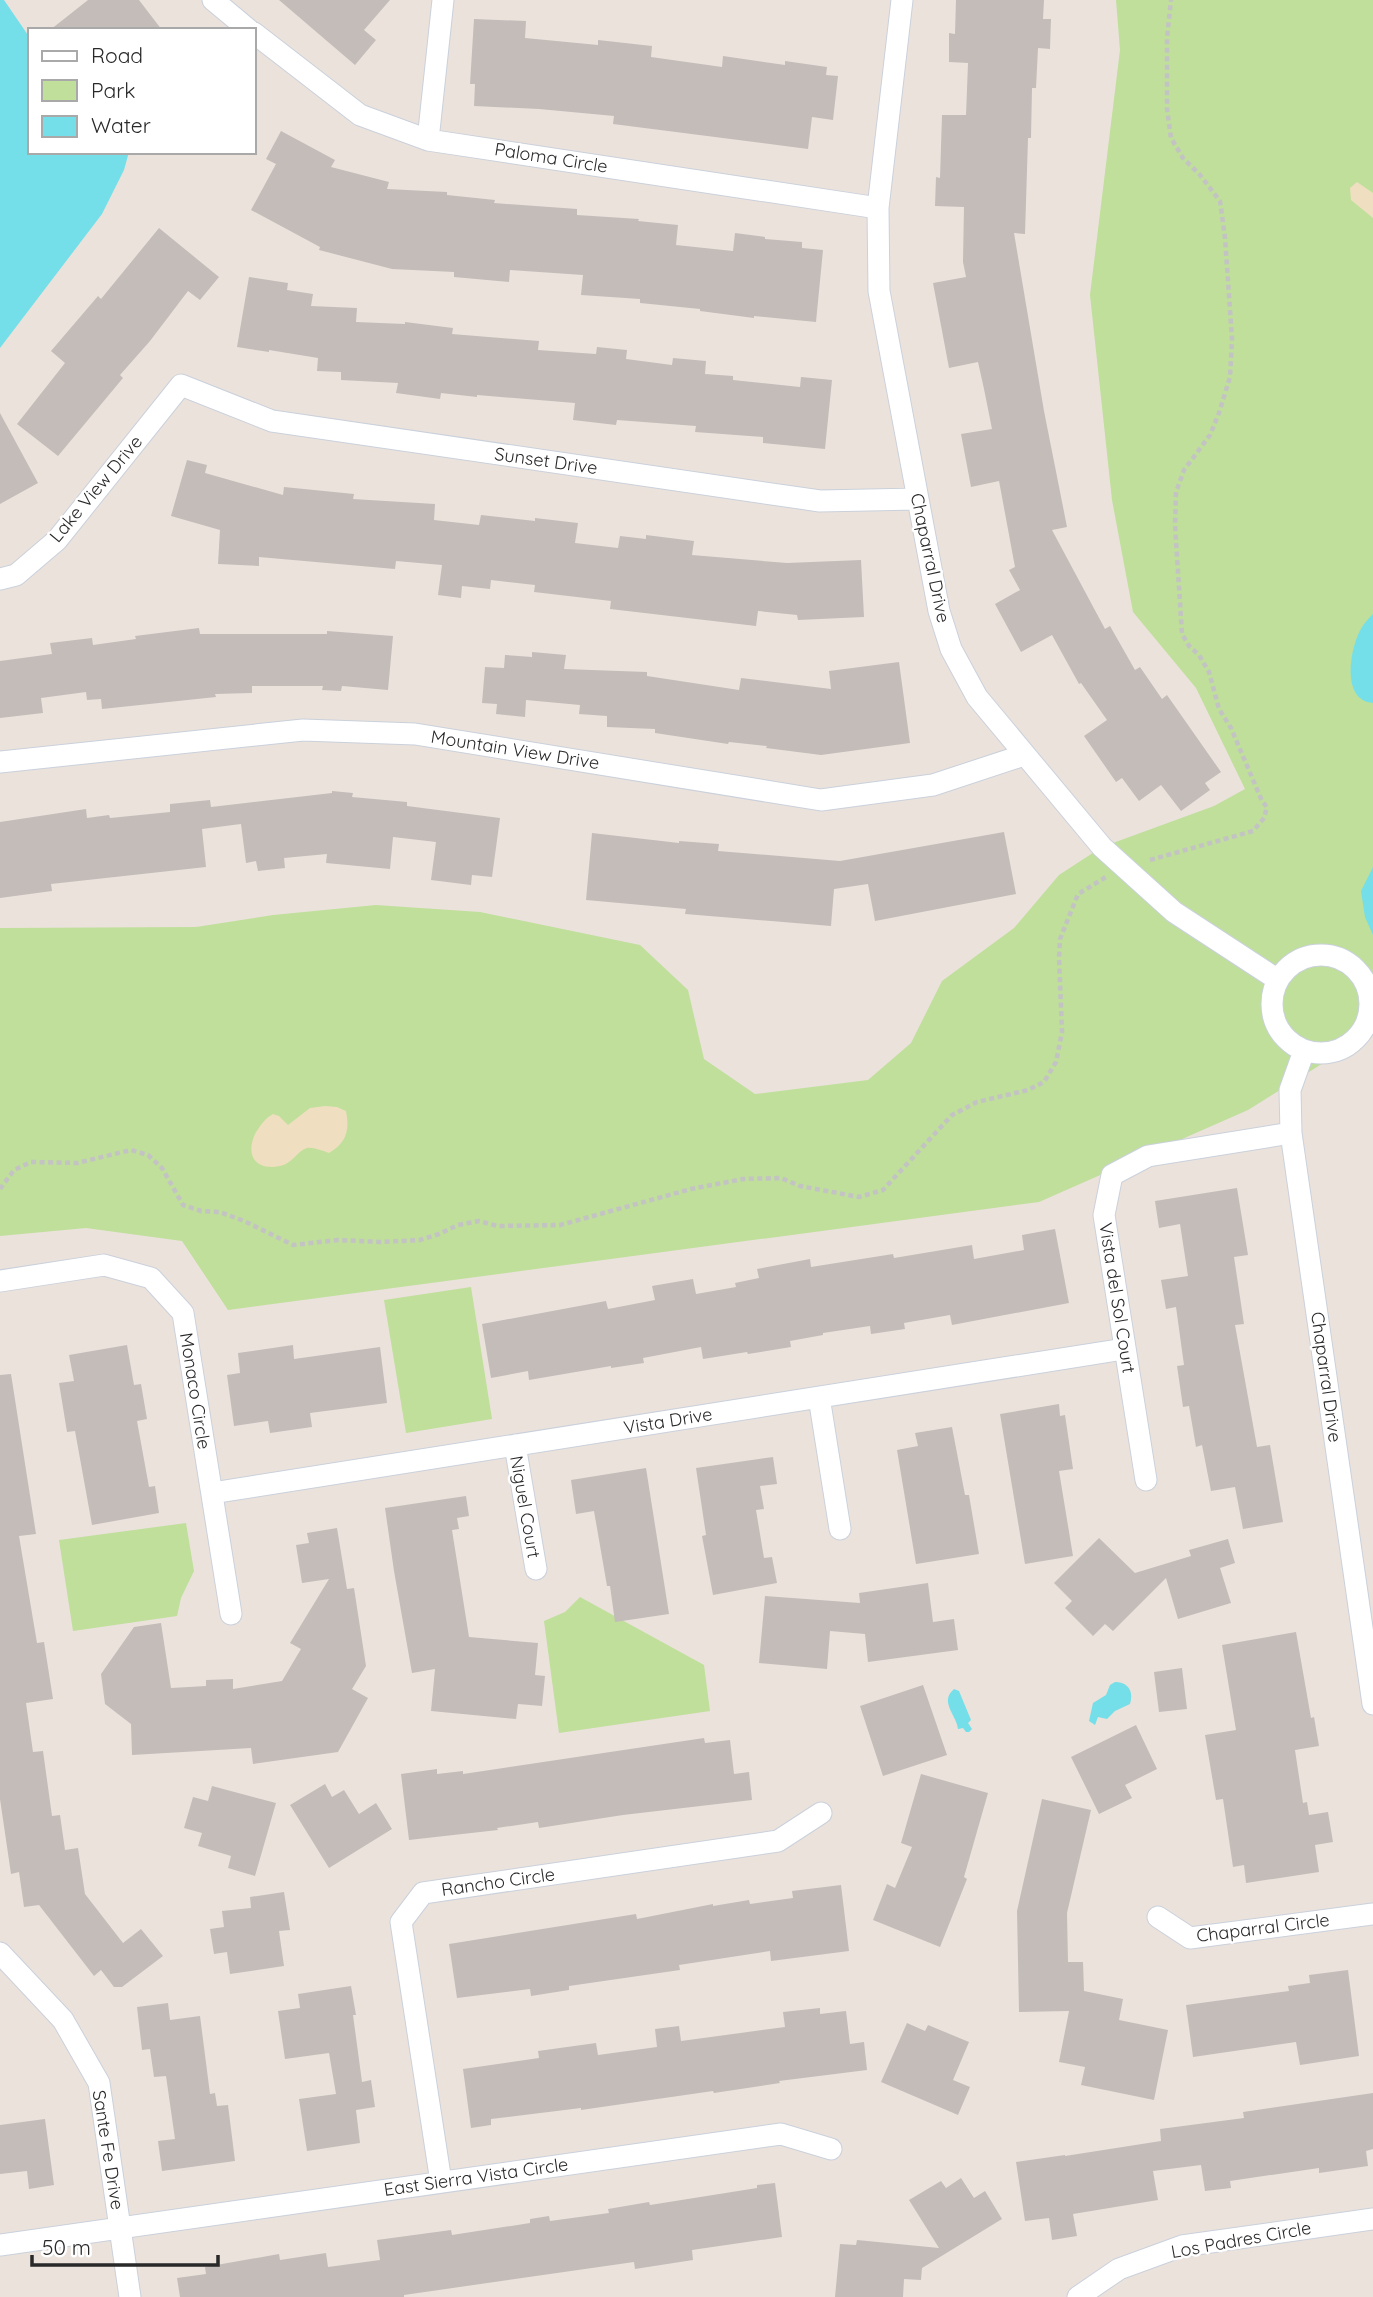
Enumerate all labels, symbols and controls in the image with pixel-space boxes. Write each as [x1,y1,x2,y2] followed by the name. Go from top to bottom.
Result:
[28,28,256,154] legend
[91,42,143,68] text: Road
[91,77,135,103] text: Park
[91,112,151,138] text: Water
[493,137,609,178] street label: Paloma Circle
[44,431,147,547] street label: Lake View Drive
[493,442,599,479] street label: Sunset Drive
[906,491,955,625] street label: Chaparral Drive
[429,725,601,774] street label: Mountain View Drive
[1094,1221,1141,1375] street label: Vista del Sol Court
[1306,1310,1347,1444] street label: Chaparral Drive
[175,1331,216,1451] street label: Monaco Circle
[622,1402,714,1439] street label: Vista Drive
[505,1454,546,1560] street label: Niguel Court
[440,1862,556,1901] street label: Rancho Circle
[1195,1908,1331,1947] street label: Chaparral Circle
[88,2088,129,2211] street label: Sante Fe Drive
[382,2152,570,2201] street label: East Sierra Vista Circle
[1169,2216,1313,2263] street label: Los Padres Circle
[32,2224,217,2268] scale bar
[42,2234,91,2260] text: 50 m

